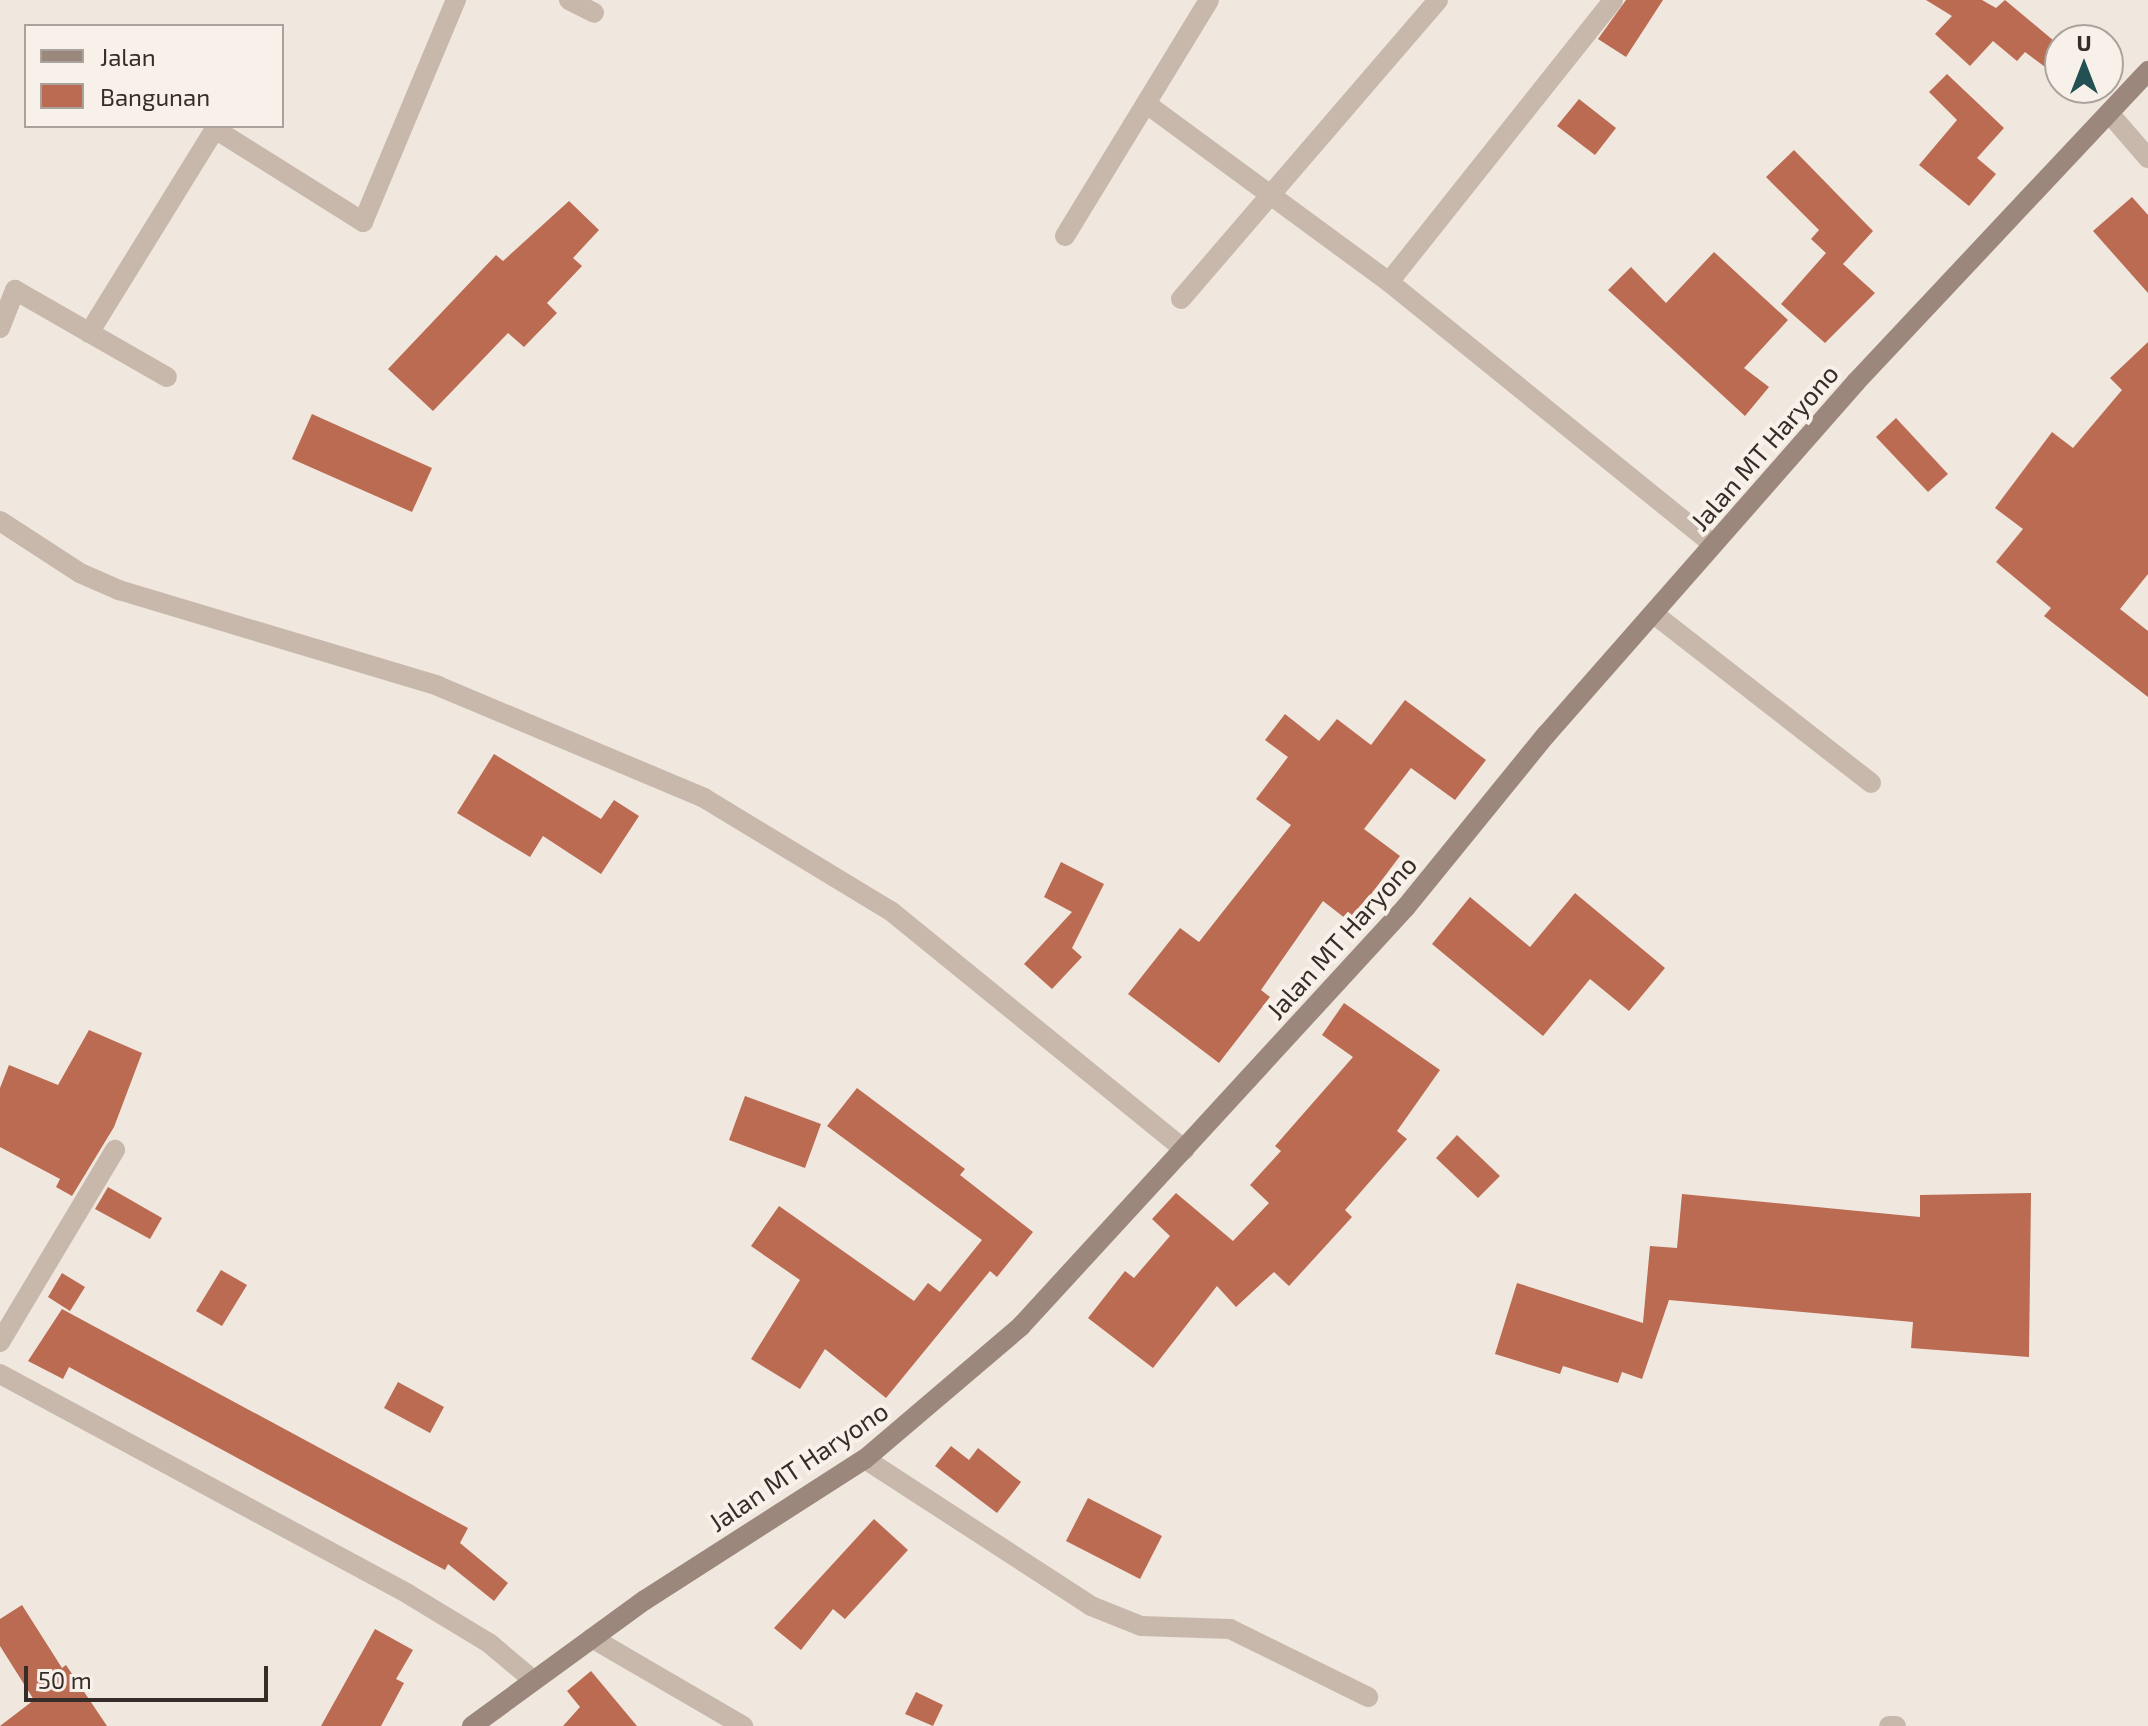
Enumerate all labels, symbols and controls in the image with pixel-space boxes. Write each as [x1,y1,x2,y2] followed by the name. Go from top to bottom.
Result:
[24,24,284,128] legend
[2044,24,2124,104] north arrow
[2076,29,2092,55] text: U
[100,42,156,71] text: Jalan
[100,82,210,111] text: Bangunan
[1683,358,1845,536] street label: Jalan MT Haryono
[1259,849,1423,1025] street label: Jalan MT Haryono
[702,1394,894,1538] street label: Jalan MT Haryono
[28,1650,272,1700] scale bar
[38,1665,92,1694] text: 50 m

